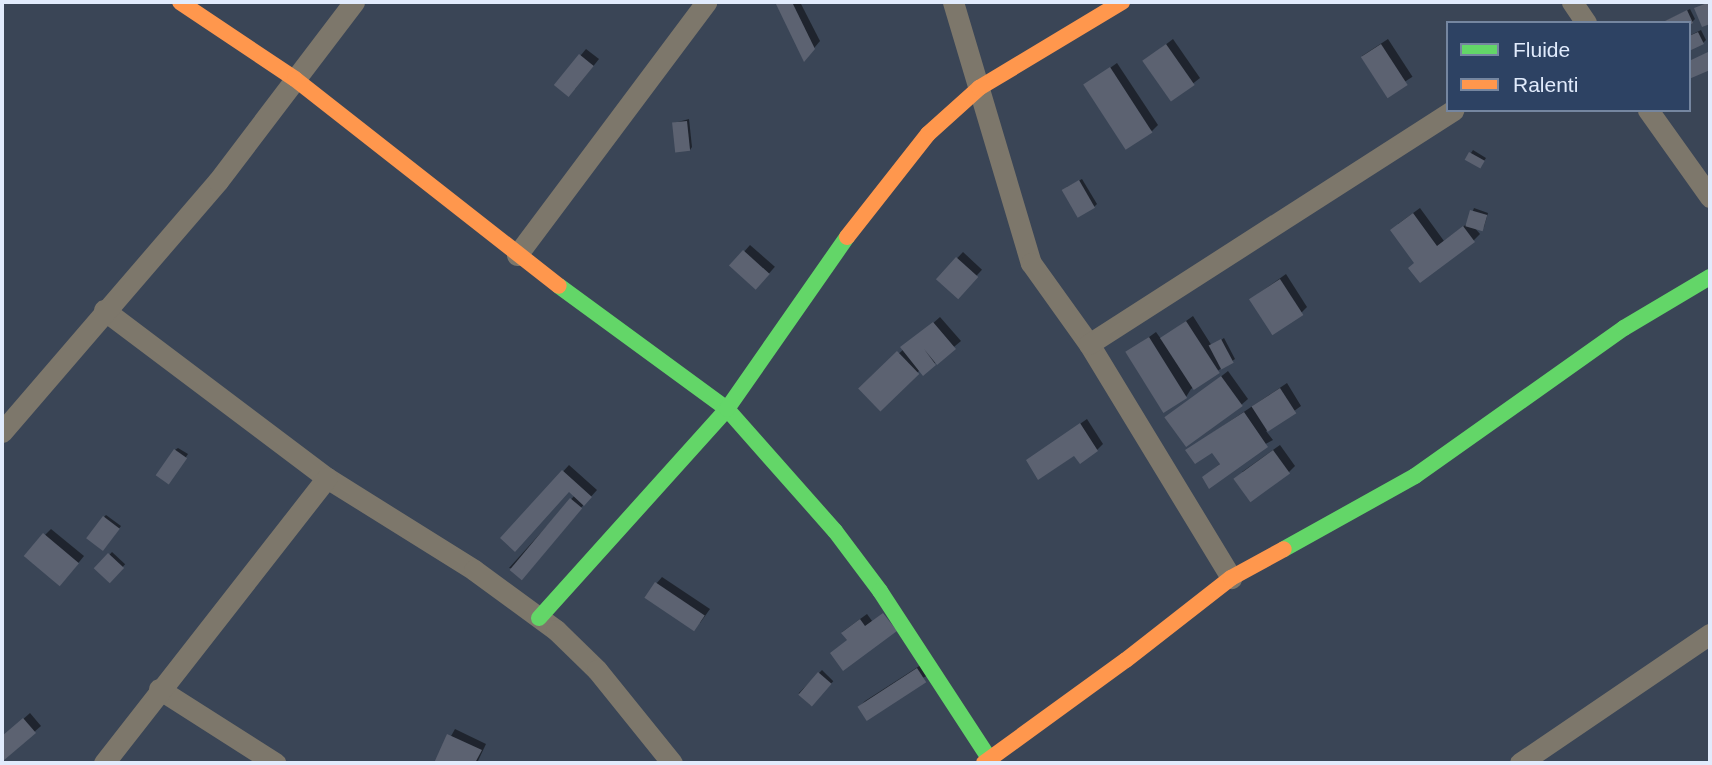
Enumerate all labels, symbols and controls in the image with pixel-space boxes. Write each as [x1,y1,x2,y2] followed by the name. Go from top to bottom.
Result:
[1446,21,1691,112] legend
[1513,38,1570,61] text: Fluide
[1513,73,1578,96] text: Ralenti

